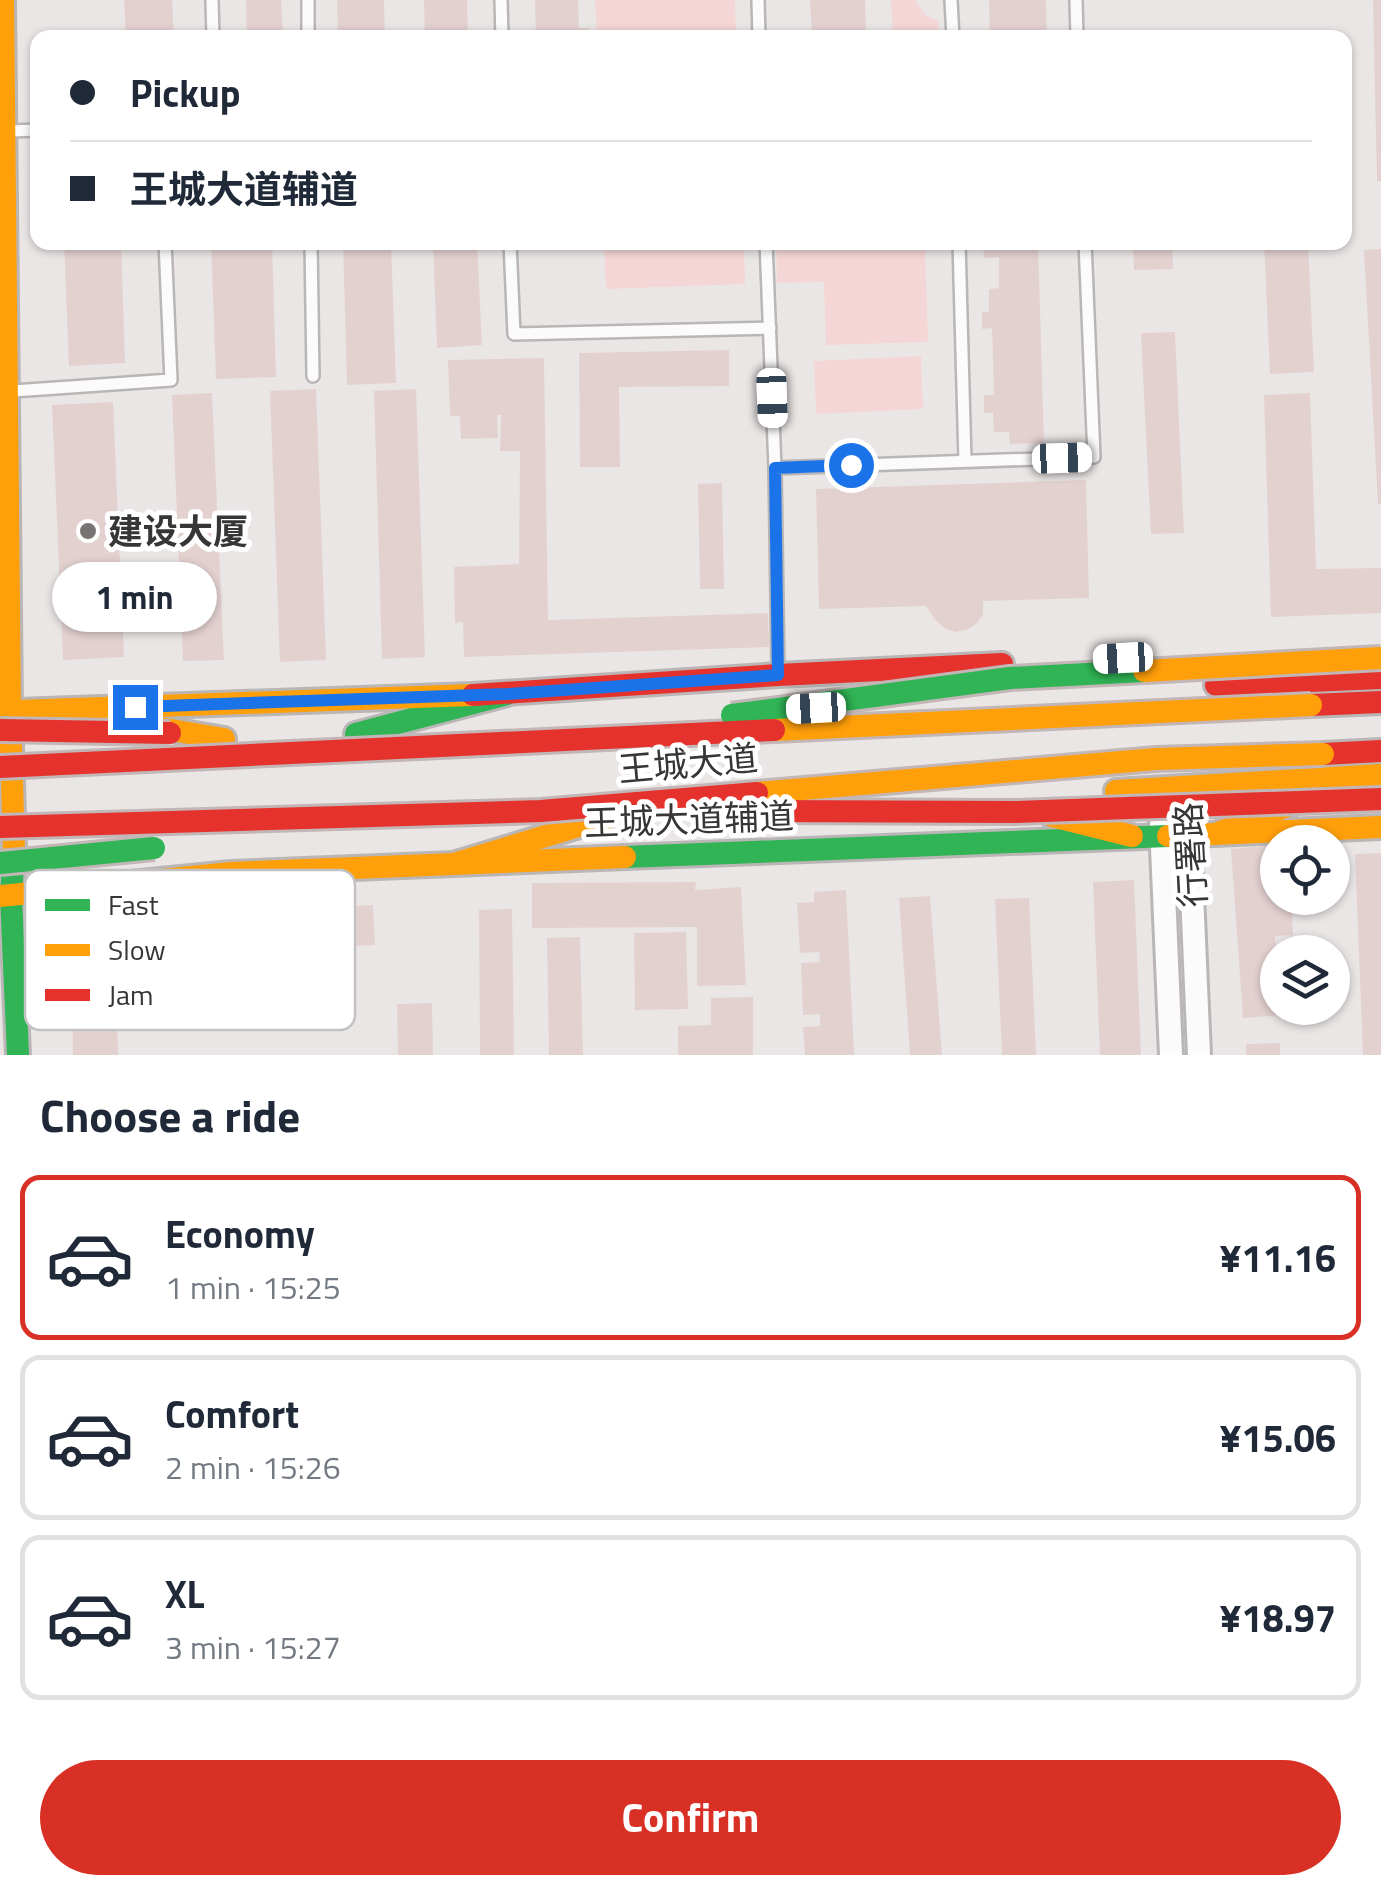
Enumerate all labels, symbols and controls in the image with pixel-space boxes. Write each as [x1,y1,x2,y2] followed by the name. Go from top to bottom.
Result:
[130,64,240,122] text: Pickup
[130,160,358,218] text: 王城大道辅道
[756,367,788,429] car
[1031,442,1093,474] car
[829,443,874,488] route start
[108,504,248,558] place label: 建设大厦
[77,520,99,542] marker: 建设大厦
[52,562,218,632] callout: 1 min
[96,573,173,621] text: 1 min
[1092,641,1154,675] car
[113,685,158,730] route end
[785,691,847,725] car
[616,730,760,796] street label: 王城大道
[583,788,795,850] street label: 王城大道辅道
[1160,801,1220,909] street label: 行署路
[1260,825,1350,1025] map controls
[1260,825,1350,915] button: locate
[25,870,355,1030] legend
[108,883,159,926] text: Fast
[108,928,166,971] text: Slow
[1260,935,1350,1025] button: layers
[108,973,154,1016] text: Jam
[40,1081,300,1149] text: Choose a ride
[165,1205,315,1263] text: Economy
[45,1213,135,1303] icon: car
[1220,1229,1336,1287] text: ¥11.16
[165,1263,341,1311] text: 1 min · 15:25
[165,1385,299,1443] text: Comfort
[45,1393,135,1483] icon: car
[1220,1409,1336,1467] text: ¥15.06
[165,1443,341,1491] text: 2 min · 15:26
[165,1565,205,1623] text: XL
[45,1573,135,1663] icon: car
[1220,1589,1336,1647] text: ¥18.97
[165,1623,341,1671] text: 3 min · 15:27
[40,1760,1341,1875] button: Confirm

